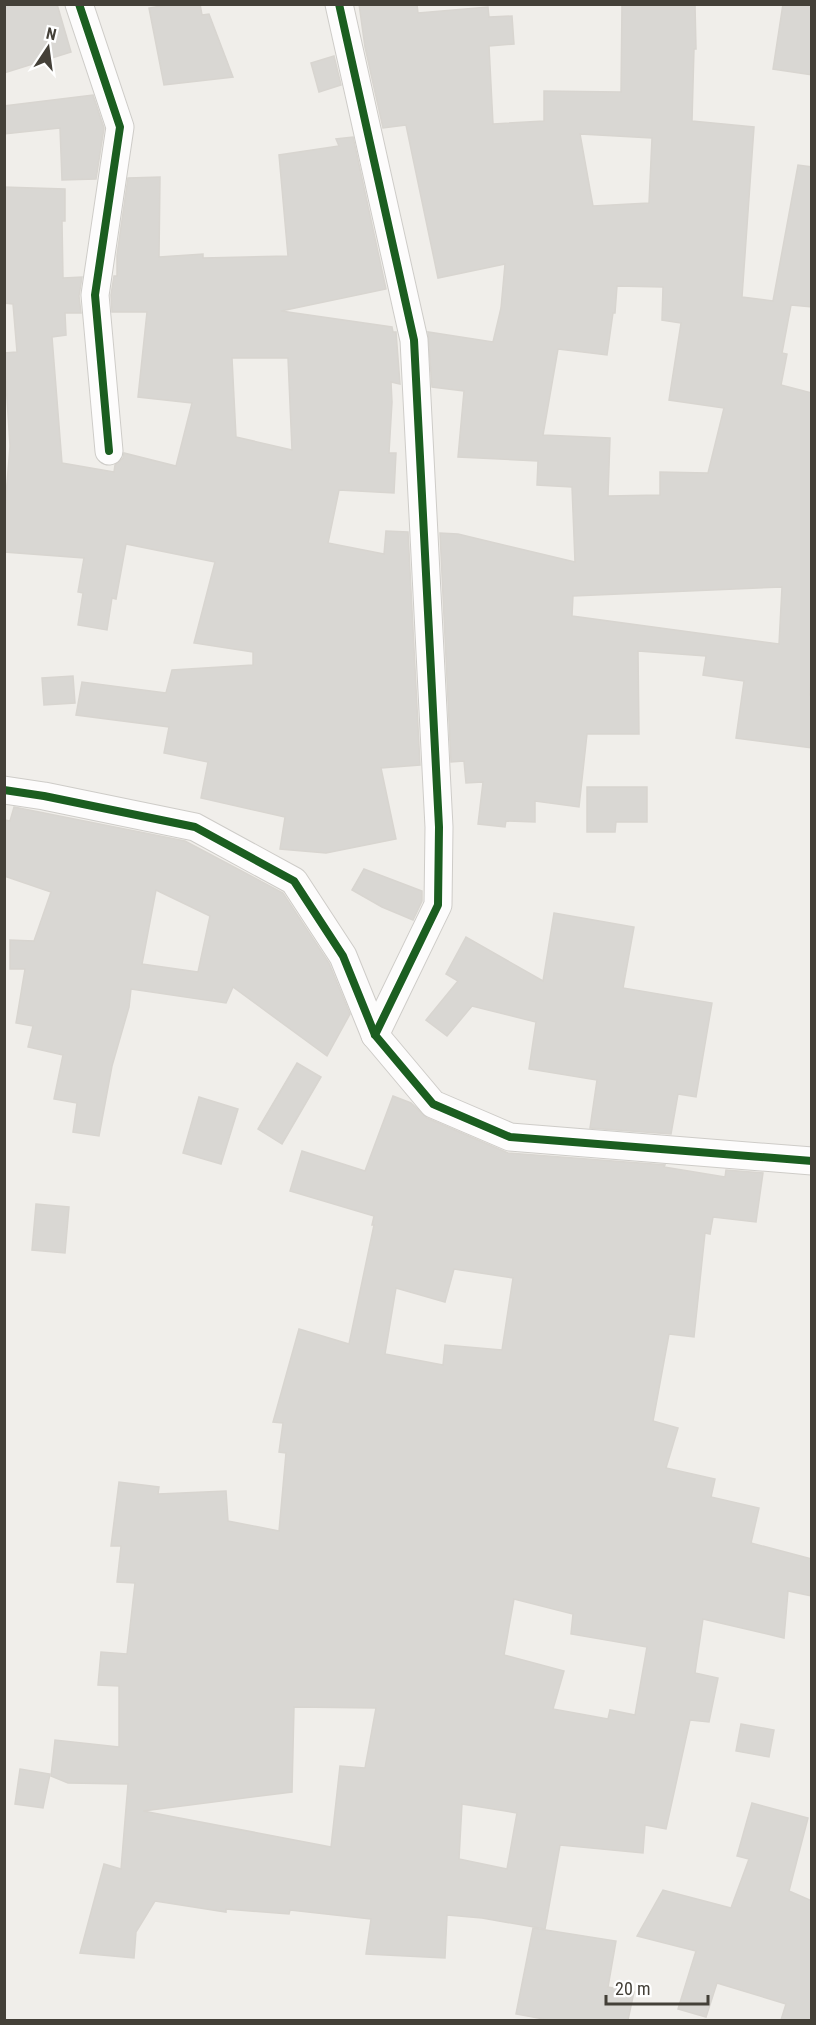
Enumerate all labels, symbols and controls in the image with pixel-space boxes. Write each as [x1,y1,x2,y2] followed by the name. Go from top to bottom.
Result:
[18,18,78,78] north arrow
[44,24,58,44] text: N
[606,1968,708,2006] scale bar
[615,1978,650,1999] text: 20 m

